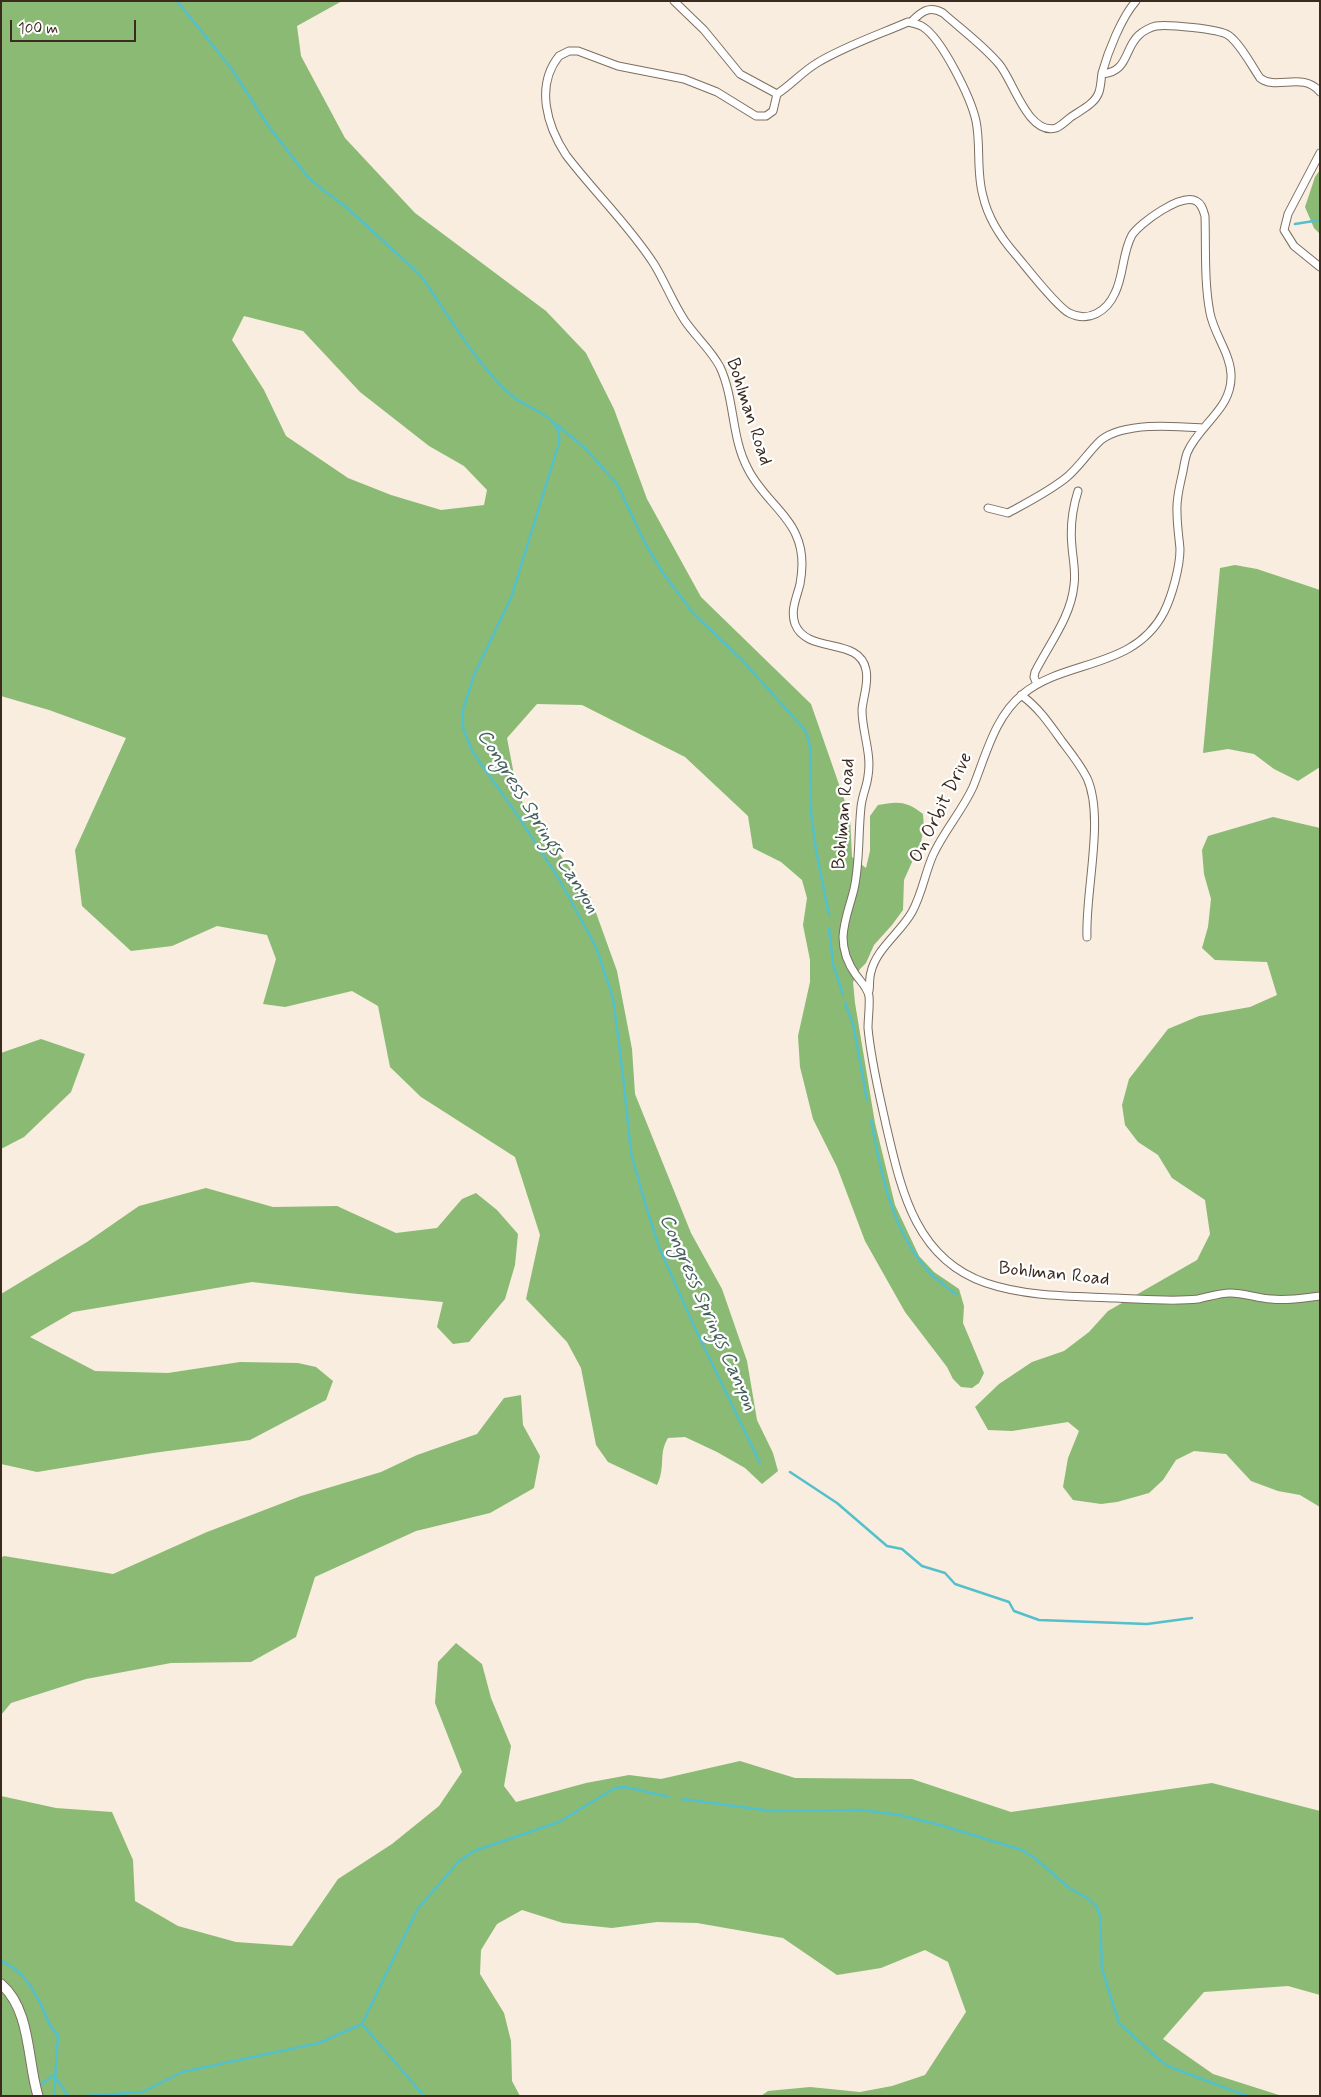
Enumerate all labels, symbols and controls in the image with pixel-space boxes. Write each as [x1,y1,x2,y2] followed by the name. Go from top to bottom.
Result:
[12,10,139,42] scale bar
[18,19,58,39] text: 100 m
[720,355,776,469] street label: Bohlman Road
[470,725,604,919] water label: Congress Springs Canyon
[905,749,979,867] street label: On Orbit Drive
[829,757,861,871] street label: Bohlman Road
[653,1211,761,1415] water label: Congress Springs Canyon
[997,1258,1111,1292] street label: Bohlman Road

